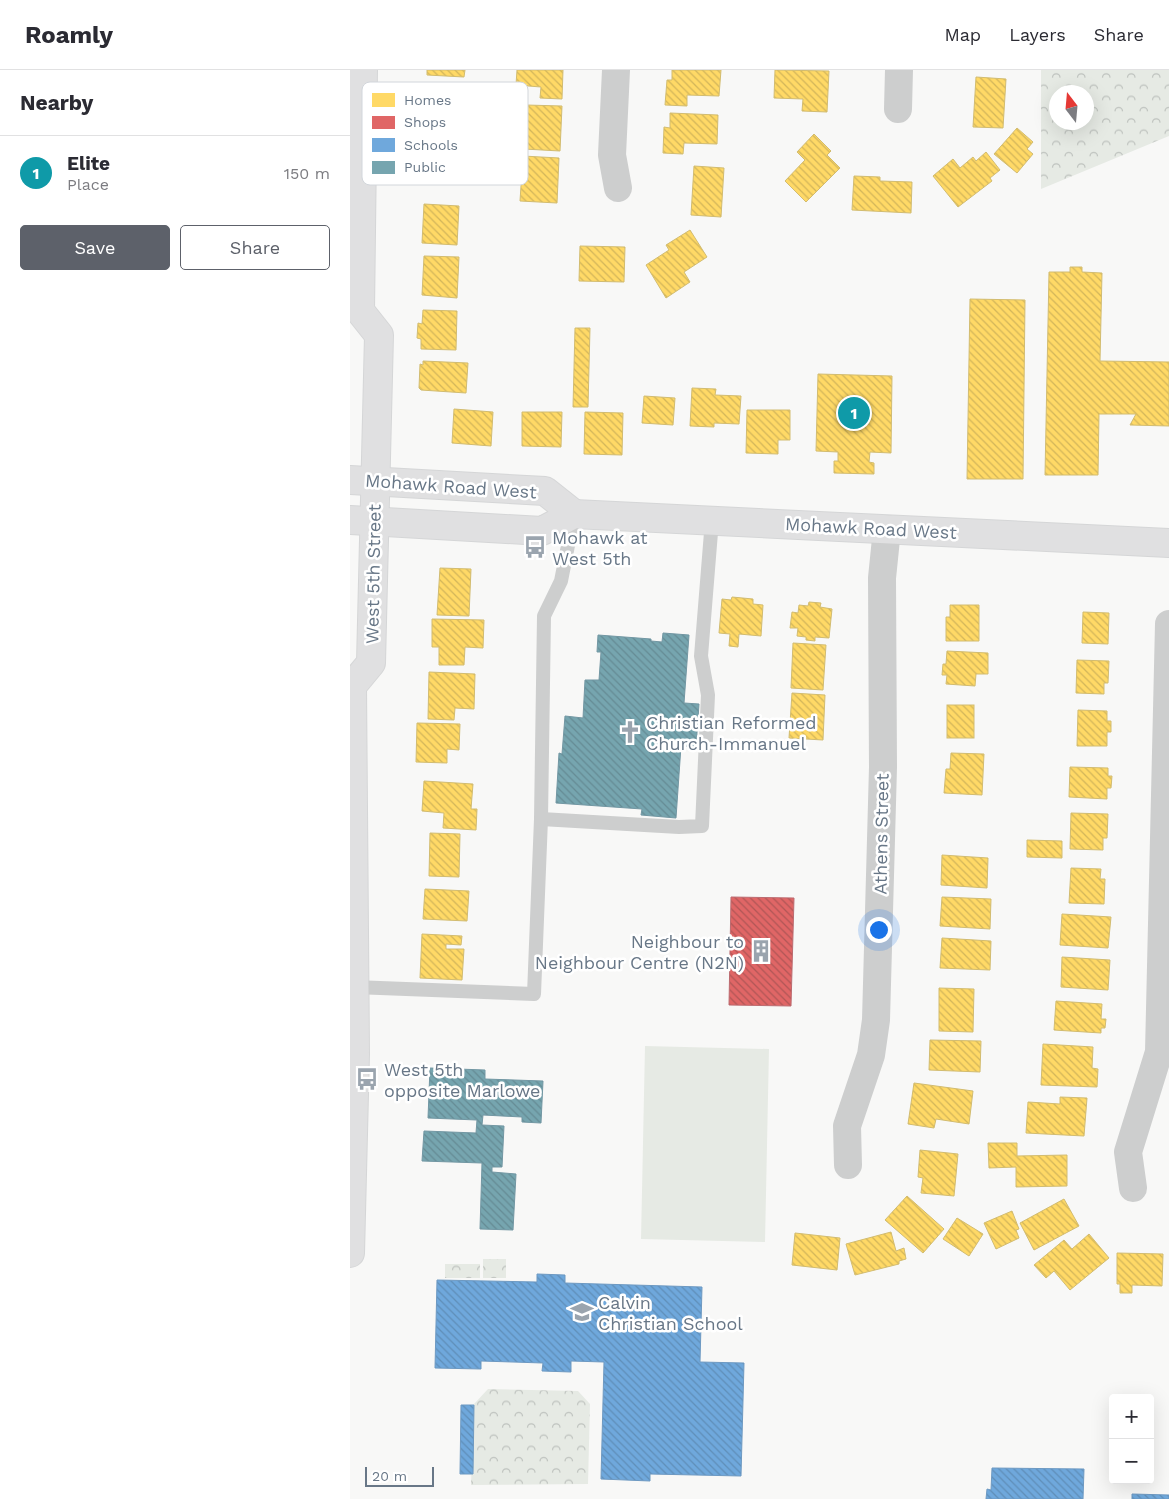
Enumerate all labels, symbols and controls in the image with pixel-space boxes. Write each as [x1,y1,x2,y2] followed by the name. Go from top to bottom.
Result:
[25,21,113,49] text: Roamly
[944,24,981,45] text: Map
[1009,24,1066,45] text: Layers
[1094,24,1144,45] text: Share
[362,82,528,185] legend
[1049,85,1094,130] north arrow
[20,90,93,115] text: Nearby
[404,92,451,108] text: Homes
[404,114,446,130] text: Shops
[404,137,458,153] text: Schools
[67,152,110,175] text: Elite
[404,159,446,175] text: Public
[33,164,39,183] text: 1
[284,164,330,183] text: 150 m
[67,175,109,194] text: Place
[20,225,170,270] button: Save
[180,225,330,270] button: Share
[838,394,870,432] pin: 1
[365,470,538,503] street label: Mohawk Road West
[361,504,385,644] street label: West 5th Street
[785,513,958,543] street label: Mohawk Road West
[552,527,648,569] place label: Mohawk at West 5th
[522,534,548,560] bus stop icon: Mohawk at West 5th
[646,712,817,754] place label: Christian Reformed Church-Immanuel
[617,719,643,745] church icon: Christian Reformed Church-Immanuel
[869,773,893,895] street label: Athens Street
[866,917,892,943] your location
[535,931,744,973] place label: Neighbour to Neighbour Centre (N2N)
[748,938,774,964] building icon: Neighbour to Neighbour Centre (N2N)
[384,1059,540,1101] place label: West 5th opposite Marlowe
[354,1066,380,1092] bus stop icon: West 5th opposite Marlowe
[598,1292,743,1334] place label: Calvin Christian School
[569,1299,595,1325] school or university icon: Calvin Christian School
[1109,1394,1154,1484] map controls
[1109,1394,1154,1439] button: +
[1109,1439,1154,1484] button: −
[365,1464,434,1487] scale bar
[372,1468,407,1484] text: 20 m

